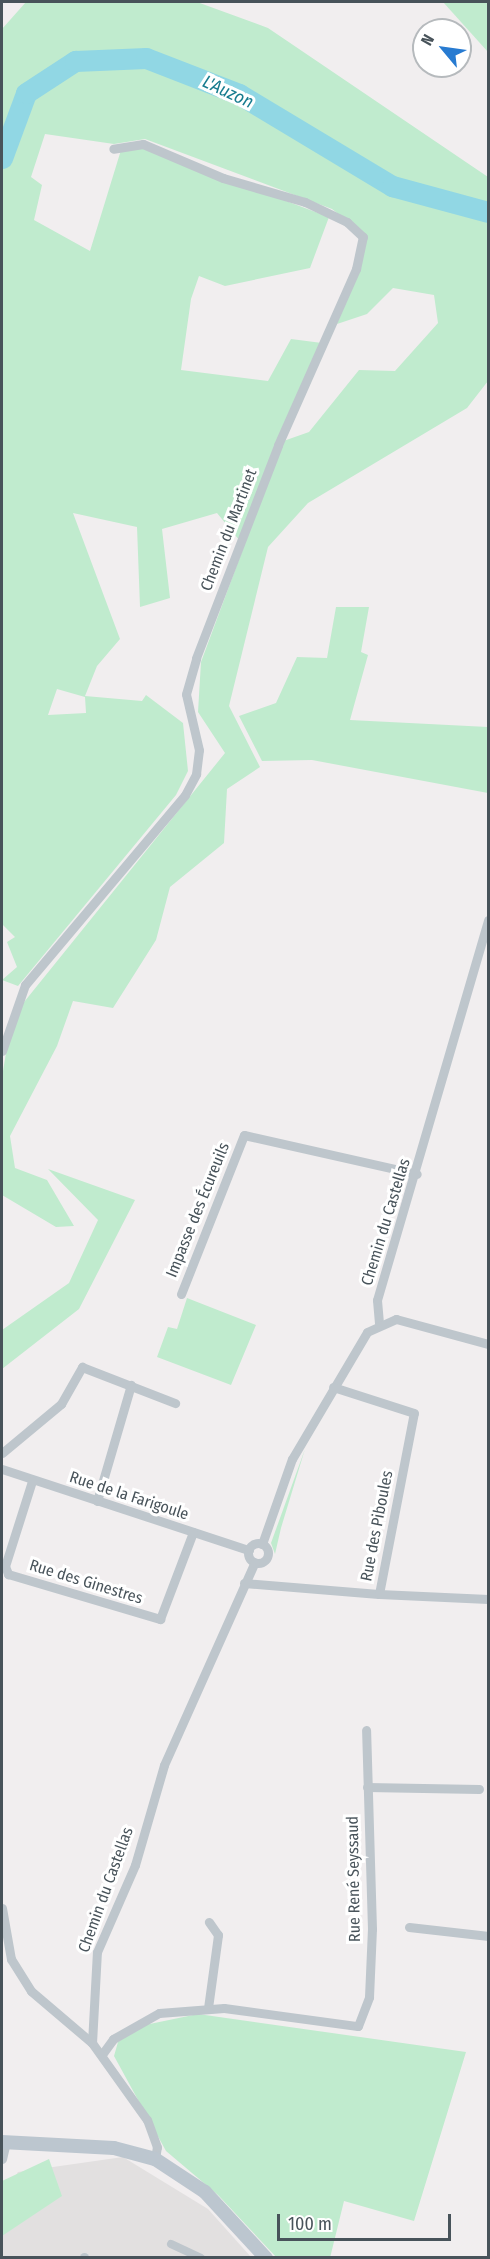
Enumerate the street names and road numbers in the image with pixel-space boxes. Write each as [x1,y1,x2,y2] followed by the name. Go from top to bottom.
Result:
[197,466,261,594] street label: Chemin du Martinet
[162,1140,234,1280] street label: Impasse des Écureuils
[358,1156,414,1288] street label: Chemin du Castellas
[67,1468,191,1524] street label: Rue de la Farigoule
[357,1469,397,1583] street label: Rue des Piboules
[27,1556,145,1608] street label: Rue des Ginestres
[343,1816,365,1942] street label: Rue René Seyssaud
[74,1825,138,1955] street label: Chemin du Castellas

